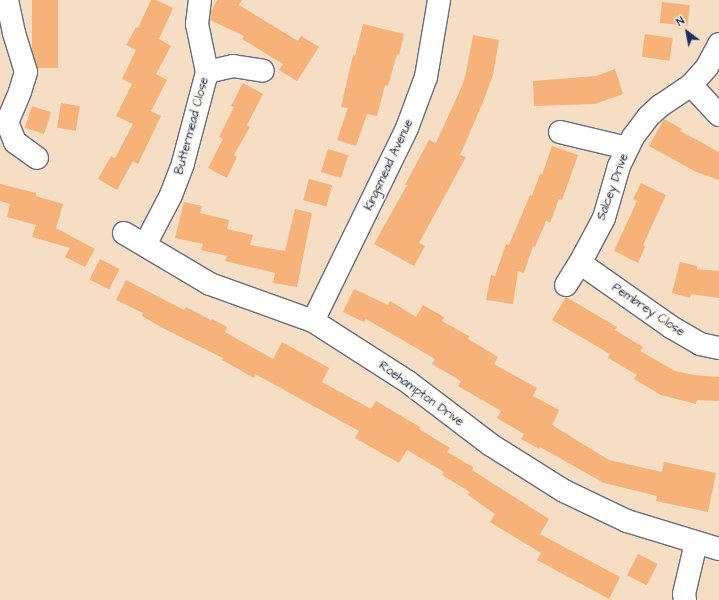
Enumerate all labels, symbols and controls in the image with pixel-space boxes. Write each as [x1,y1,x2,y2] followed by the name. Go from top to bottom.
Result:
[667,12,707,52] north arrow
[673,13,687,30] text: N
[172,76,212,176] street label: Buttermead Close
[362,117,416,213] street label: Kingsmead Avenue
[594,152,632,222] street label: Salcey Drive
[609,280,687,340] street label: Pembrey Close
[376,358,466,430] street label: Roehampton Drive

